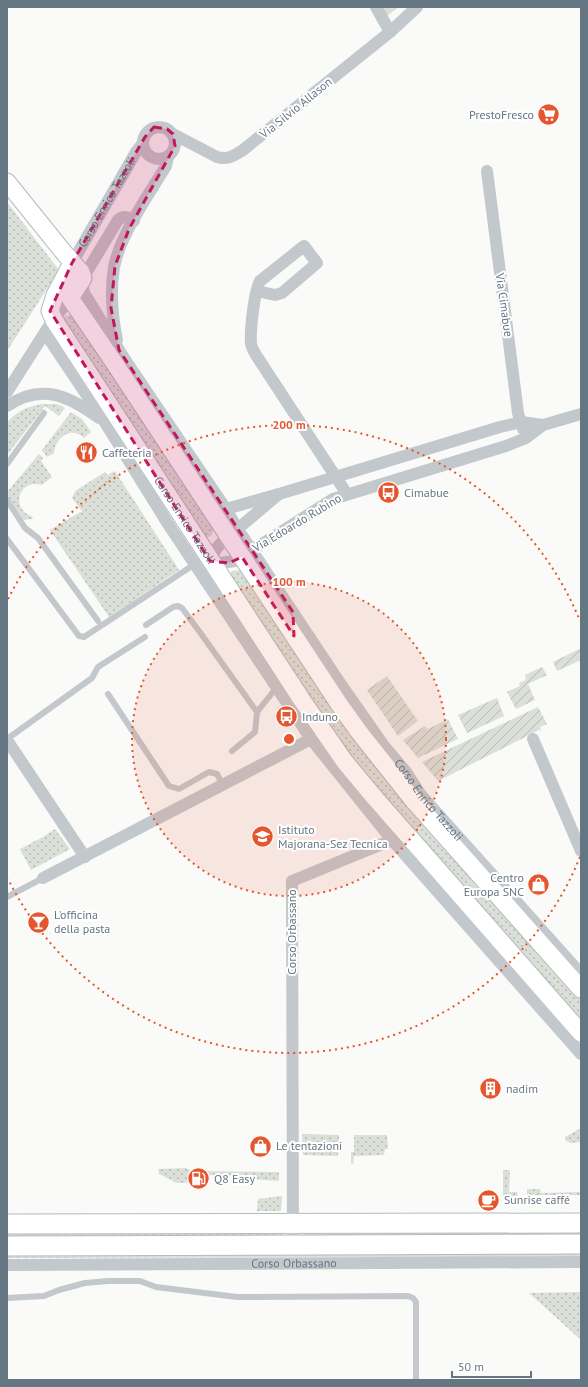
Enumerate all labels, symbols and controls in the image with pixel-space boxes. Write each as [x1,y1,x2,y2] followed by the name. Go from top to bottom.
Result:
[256,74,335,142] street label: Via Silvio Allason
[536,102,562,128] supermarket icon: PrestoFresco
[469,107,534,122] place label: PrestoFresco
[75,154,138,250] street label: Corso Enrico Tazzoli
[492,271,516,338] street label: Via Cimabue
[272,417,306,432] text: 200 m
[73,440,99,466] restaurant icon: Caffeteria
[102,445,152,460] place label: Caffeteria
[151,473,219,567] street label: Corso Enrico Tazzoli
[375,480,401,506] bus stop icon: Cimabue
[404,485,449,500] place label: Cimabue
[249,490,344,555] street label: Via Edoardo Rubino
[272,574,306,589] text: 100 m
[273,704,299,730] bus stop icon: Induno
[302,709,338,724] place label: Induno
[282,732,296,746] centre of rings
[391,756,467,844] street label: Corso Enrico Tazzoli
[278,822,388,851] place label: Istituto Majorana-Sez Tecnica
[249,824,275,850] school or university icon: Istituto Majorana-Sez Tecnica
[464,870,524,899] place label: Centro Europa SNC
[526,872,552,898] shop icon: Centro Europa SNC
[284,889,299,975] street label: Corso Orbassano
[54,907,110,936] place label: L'officina della pasta
[26,909,52,935] bar icon: L'officina della pasta
[477,1076,503,1102] building icon: nadim
[506,1081,538,1096] place label: nadim
[247,1133,273,1159] shop icon: Le tentazioni
[276,1138,342,1153] place label: Le tentazioni
[186,1166,212,1192] fuel station icon: Q8 Easy
[214,1171,255,1186] place label: Q8 Easy
[475,1187,501,1213] cafe icon: Sunrise caffé
[504,1192,570,1207] place label: Sunrise caffé
[251,1255,337,1271] street label: Corso Orbassano
[452,1353,531,1379] scale bar
[458,1359,484,1374] text: 50 m

